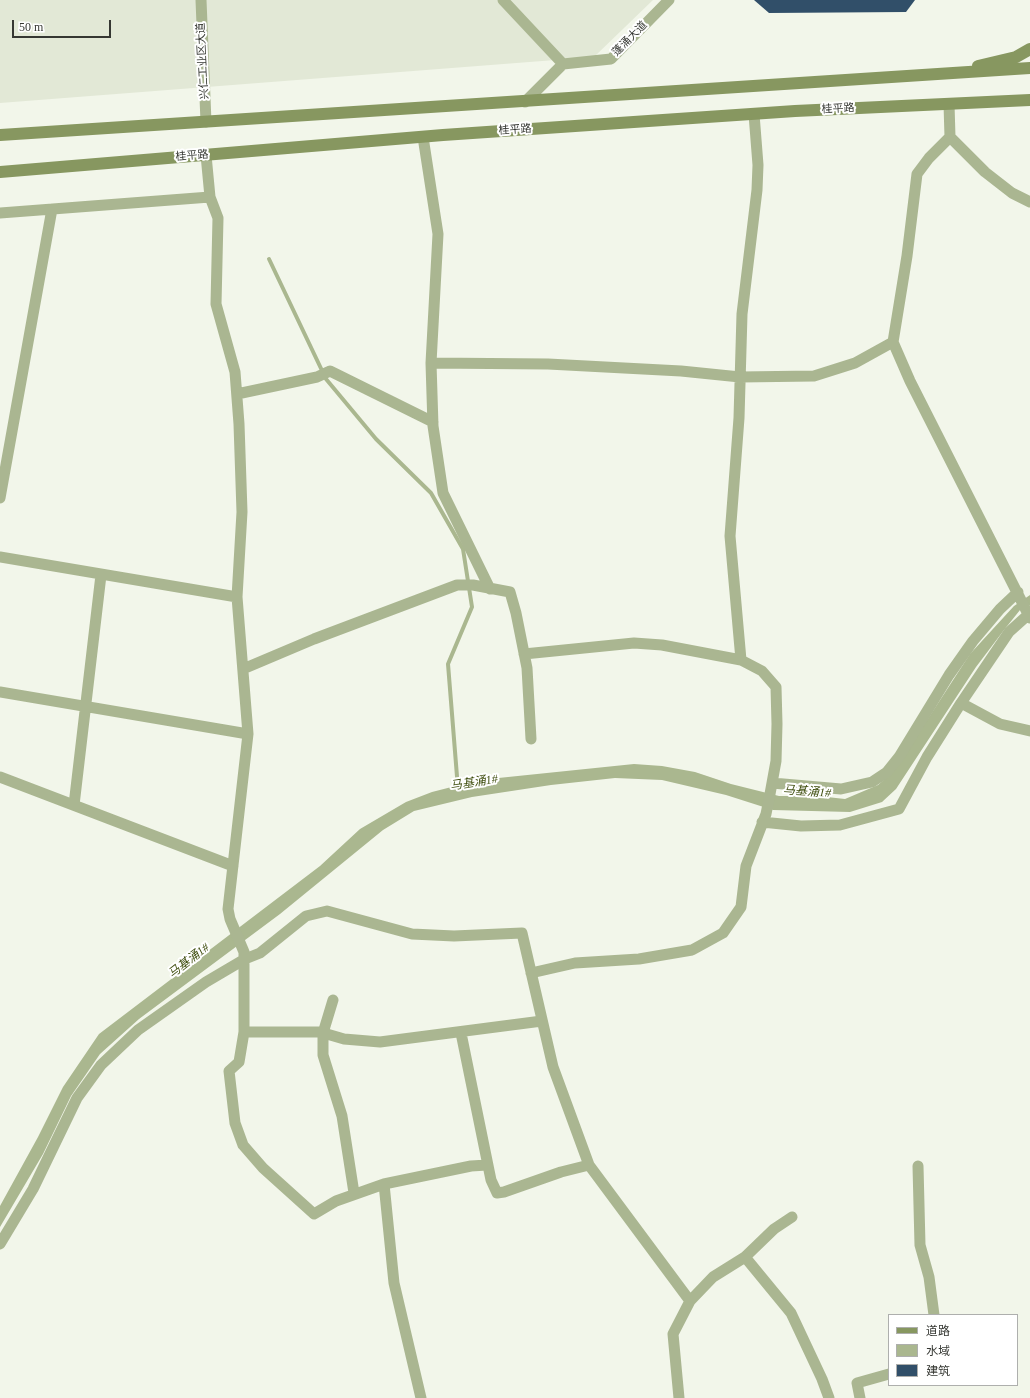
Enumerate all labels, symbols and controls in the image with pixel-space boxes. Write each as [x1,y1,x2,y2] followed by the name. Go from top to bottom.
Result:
[14,12,113,38] scale bar
[610,19,650,59] street label: 蓬涌大道
[19,20,43,34] text: 50 m
[194,22,212,100] street label: 兴仁工业区大道
[821,102,855,116] street label: 桂平路
[498,122,532,138] street label: 桂平路
[175,148,209,164] street label: 桂平路
[449,772,499,794] water label: 马基涌1#
[783,783,831,801] water label: 马基涌1#
[166,941,212,981] water label: 马基涌1#
[888,1314,1018,1386] legend
[926,1324,950,1338] text: 道路
[926,1344,950,1358] text: 水域
[926,1364,950,1378] text: 建筑

